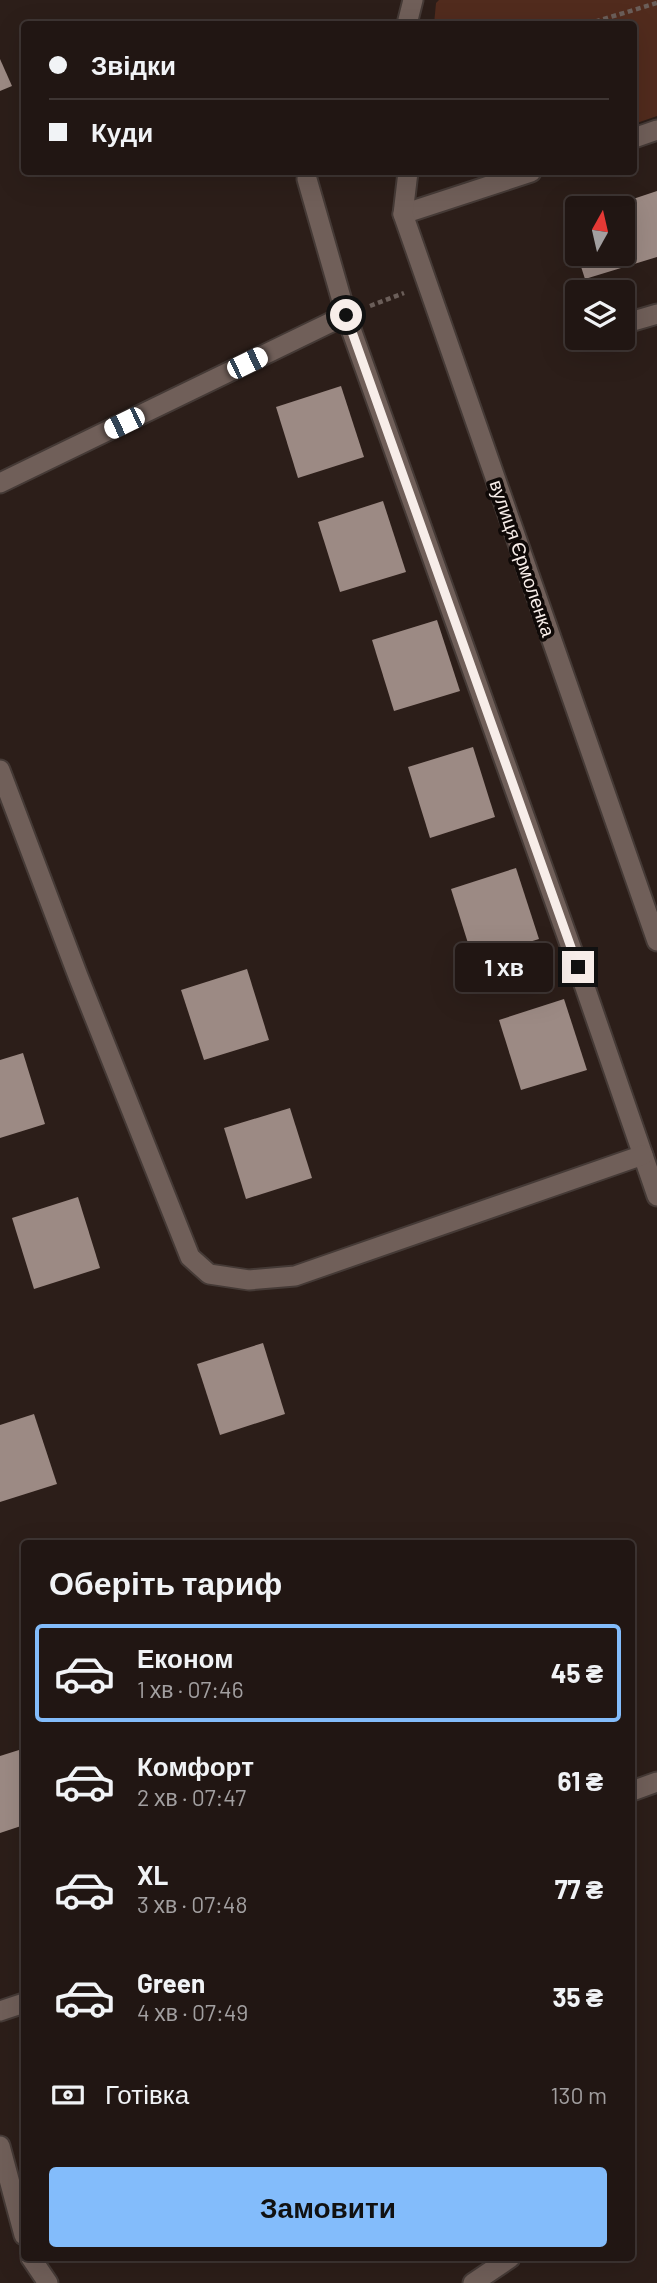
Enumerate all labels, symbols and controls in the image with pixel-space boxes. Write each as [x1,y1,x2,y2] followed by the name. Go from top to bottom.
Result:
[91,49,176,80] text: Звідки
[91,116,153,147] text: Куди
[565,196,635,266] north arrow
[565,196,635,350] map controls
[565,280,635,350] button: layers
[330,299,362,331] route start
[224,344,271,382] car
[101,404,148,442] car
[485,477,561,640] street label: вулиця Єрмоленка
[456,942,554,992] callout: 1 хв
[562,951,594,983] route end
[484,953,524,981] text: 1 хв
[49,1563,282,1601] text: Оберіть тариф
[53,1642,116,1705] icon: car
[137,1642,233,1673] text: Економ
[551,1657,603,1688] text: 45 ₴
[137,1675,244,1703] text: 1 хв · 07:46
[53,1750,116,1813] icon: car
[137,1750,254,1781] text: Комфорт
[557,1765,603,1796] text: 61 ₴
[137,1783,246,1811] text: 2 хв · 07:47
[53,1858,116,1921] icon: car
[137,1859,168,1890] text: XL
[555,1873,603,1904] text: 77 ₴
[137,1890,248,1918] text: 3 хв · 07:48
[53,1966,116,2029] icon: car
[137,1967,205,1998] text: Green
[552,1981,603,2012] text: 35 ₴
[137,1998,248,2026] text: 4 хв · 07:49
[49,2076,87,2114] icon: cash
[105,2078,189,2109] text: Готівка
[550,2081,607,2109] text: 130 m
[49,2167,607,2247] button: Замовити

